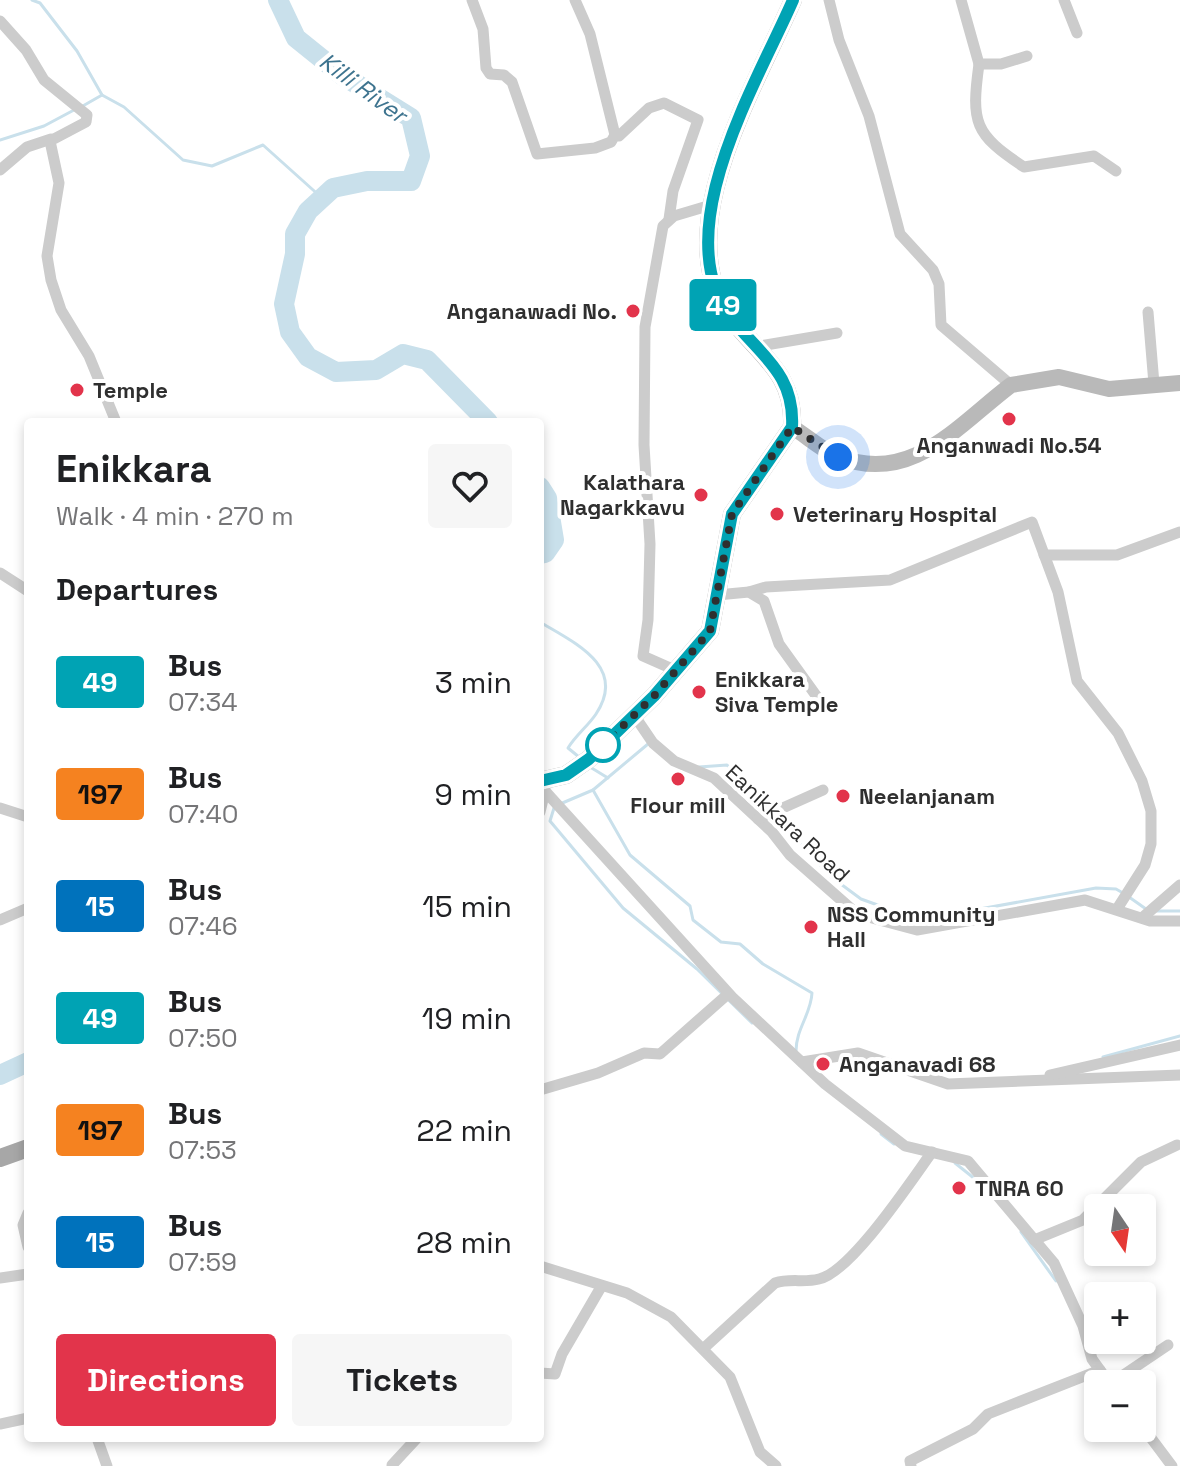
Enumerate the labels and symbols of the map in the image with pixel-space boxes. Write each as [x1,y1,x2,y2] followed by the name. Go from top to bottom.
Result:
[313,45,416,132] water label: Killi River
[687,279,759,331] line badge: 49
[447,297,617,325] place label: Anganawadi No.
[624,302,642,320] marker: Anganawadi No.
[93,376,168,404] place label: Temple
[68,381,86,399] marker: Temple
[1000,410,1018,428] marker: Anganwadi No.54
[917,431,1101,459] place label: Anganwadi No.54
[818,437,858,477] your location
[560,468,685,521] place label: Kalathara Nagarkkavu
[692,486,710,504] marker: Kalathara Nagarkkavu
[793,500,997,528] place label: Veterinary Hospital
[768,505,786,523] marker: Veterinary Hospital
[715,665,839,718] place label: Enikkara Siva Temple
[690,683,708,701] marker: Enikkara Siva Temple
[586,728,620,762] unlabelled marker
[720,758,856,888] street label: Eanikkara Road
[669,770,687,788] marker: Flour mill
[859,782,995,810] place label: Neelanjanam
[834,787,852,805] marker: Neelanjanam
[630,791,726,819] place label: Flour mill
[827,900,996,953] place label: NSS Community Hall
[802,918,820,936] marker: NSS Community Hall
[839,1050,995,1078] place label: Anganavadi 68
[814,1055,832,1073] marker: Anganavadi 68
[975,1174,1064,1202] place label: TNRA 60
[950,1179,968,1197] marker: TNRA 60
[1084,1194,1156,1266] north arrow

